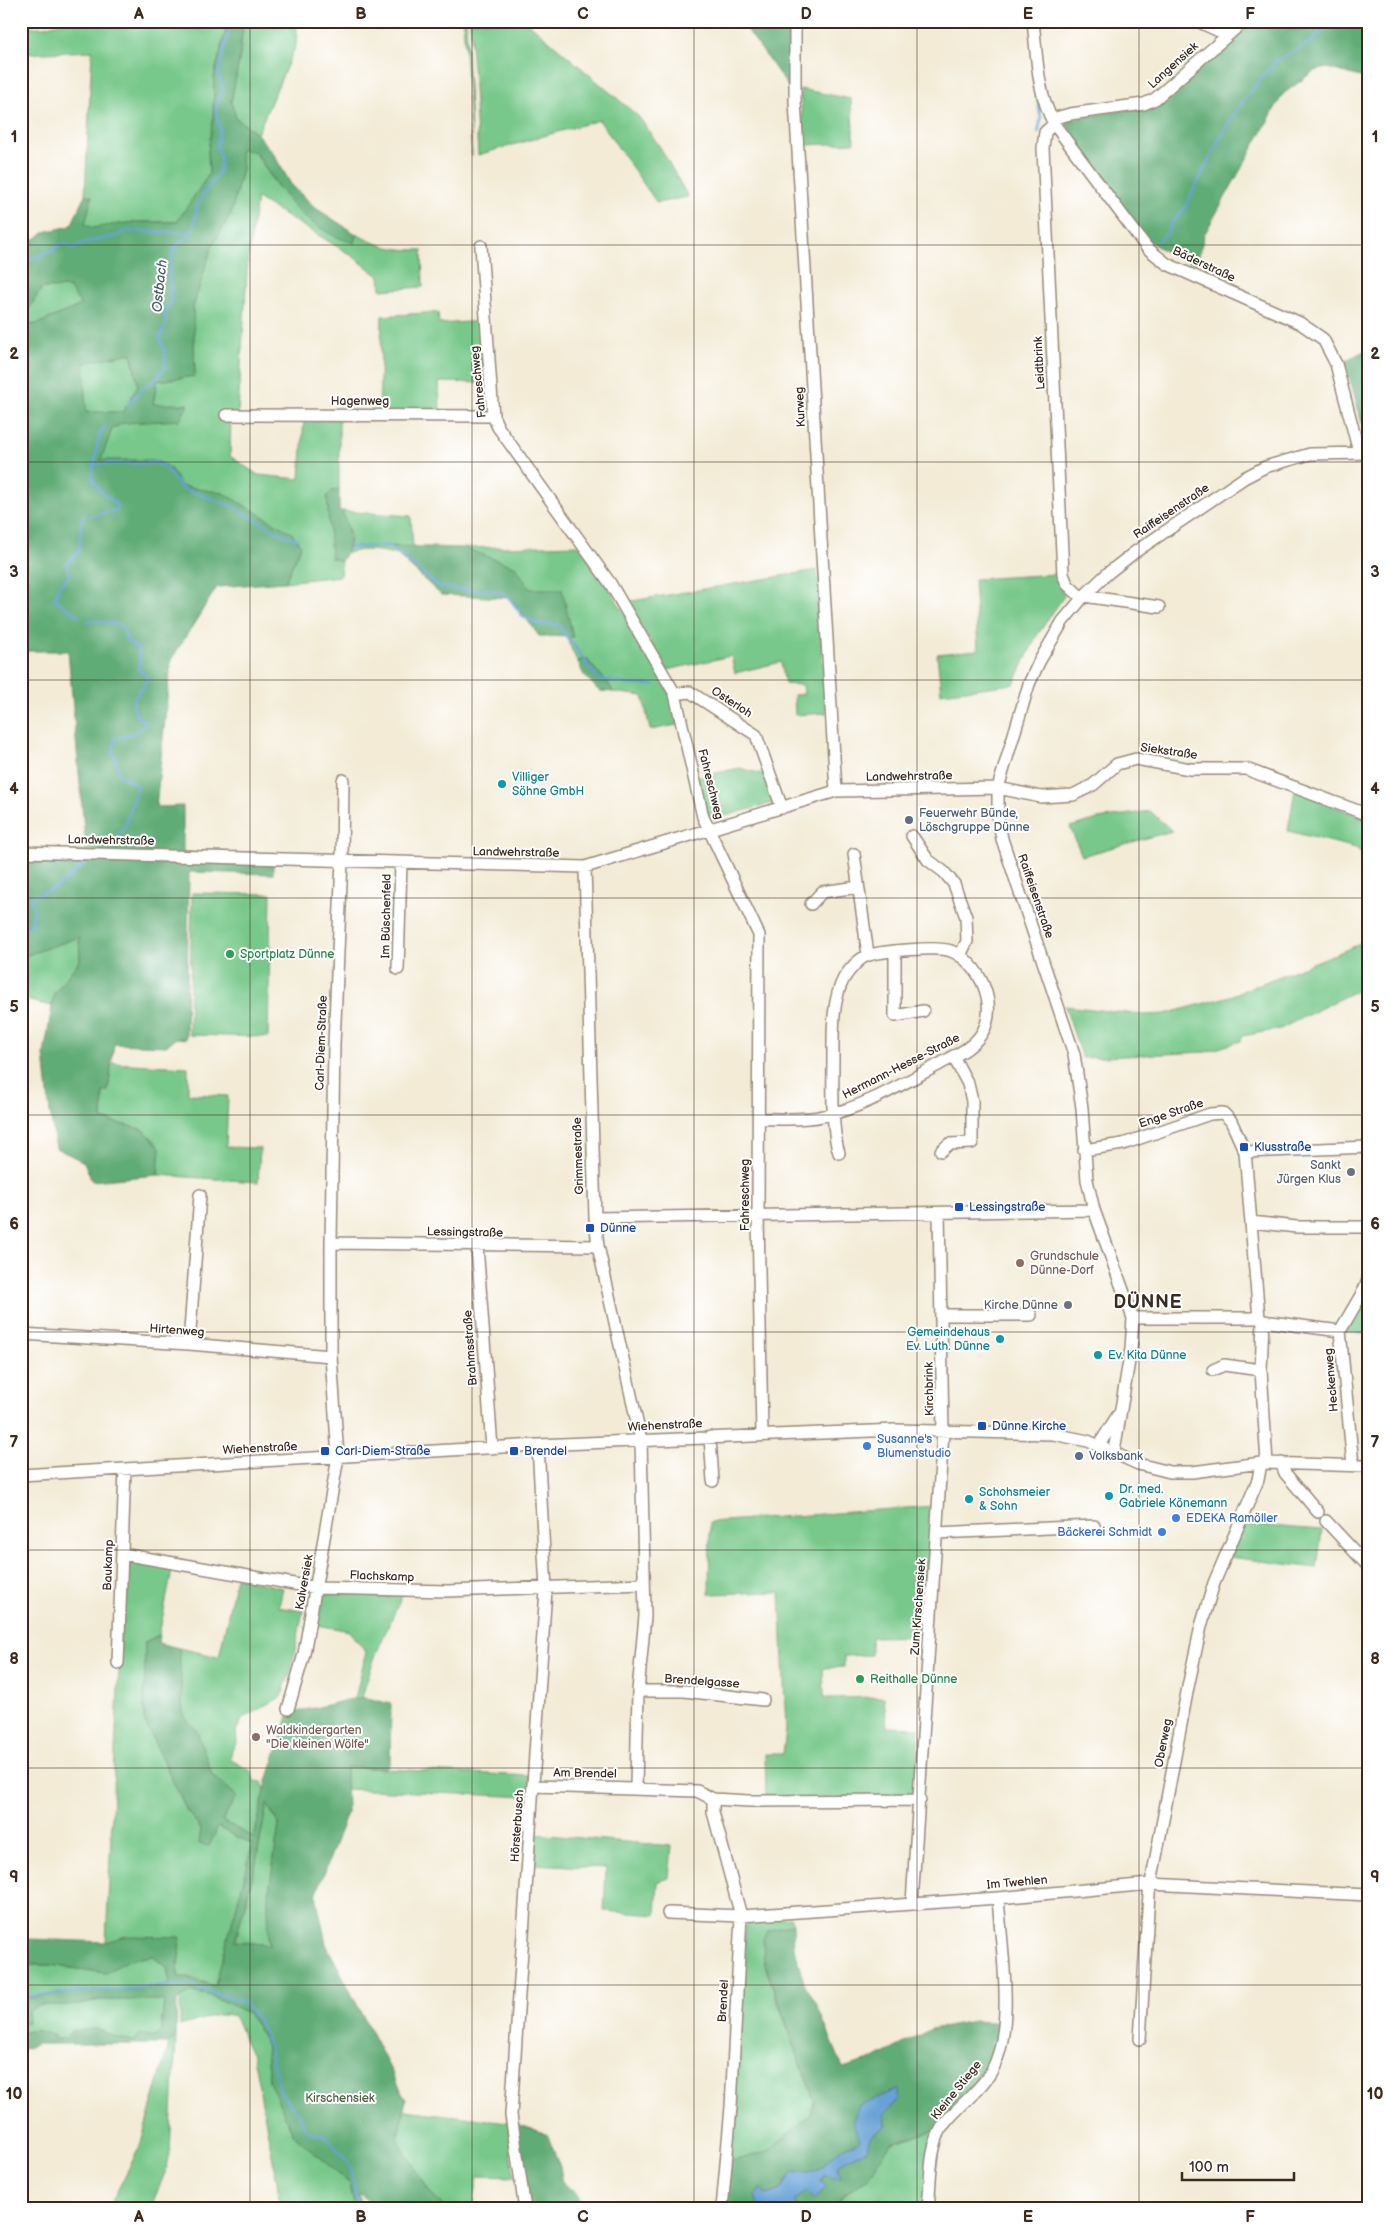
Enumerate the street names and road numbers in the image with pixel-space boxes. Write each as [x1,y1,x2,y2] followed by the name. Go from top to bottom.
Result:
[1145,39,1202,92] street label: Langensiek
[1170,243,1238,286] street label: Bäderstraße
[1031,336,1048,390] street label: Leidtbrink
[467,345,490,419] street label: Fahreschweg
[792,386,809,428] street label: Kurweg
[331,394,389,409] street label: Hagenweg
[1130,481,1212,542] street label: Raiffeisenstraße
[708,684,755,721] street label: Osterloh
[1139,740,1198,763] street label: Siekstraße
[694,747,727,821] street label: Fahreschweg
[865,768,953,785] street label: Landwehrstraße
[67,832,155,849] street label: Landwehrstraße
[472,844,560,861] street label: Landwehrstraße
[1014,852,1057,940] street label: Raiffeisenstraße
[378,873,395,958] street label: Im Büschenfeld
[312,995,331,1091] street label: Carl-Diem-Straße
[840,1030,962,1103] street label: Hermann-Hesse-Straße
[1137,1095,1205,1132] street label: Enge Straße
[570,1117,587,1195] street label: Grimmestraße
[738,1159,753,1231] street label: Fahreschweg
[427,1224,503,1241] street label: Lessingstraße
[460,1310,481,1386] street label: Brahmsstraße
[149,1321,205,1340] street label: Hirtenweg
[1321,1347,1342,1412] street label: Heckenweg
[922,1362,937,1416] street label: Kirchbrink
[627,1416,703,1435] street label: Wiehenstraße
[222,1439,298,1458] street label: Wiehenstraße
[100,1539,117,1591] street label: Baukamp
[292,1553,317,1611] street label: Kalversiek
[908,1558,929,1657] street label: Zum Kirschensiek
[349,1568,415,1585] street label: Flachskamp
[664,1671,740,1692] street label: Brendelgasse
[1151,1717,1176,1769] street label: Oberweg
[553,1765,617,1782] street label: Am Brendel
[507,1789,528,1863] street label: Hörsterbusch
[986,1872,1048,1893] street label: Im Twehlen
[715,1979,732,2023] street label: Brendel
[928,2058,985,2123] street label: Kleine Stiege

